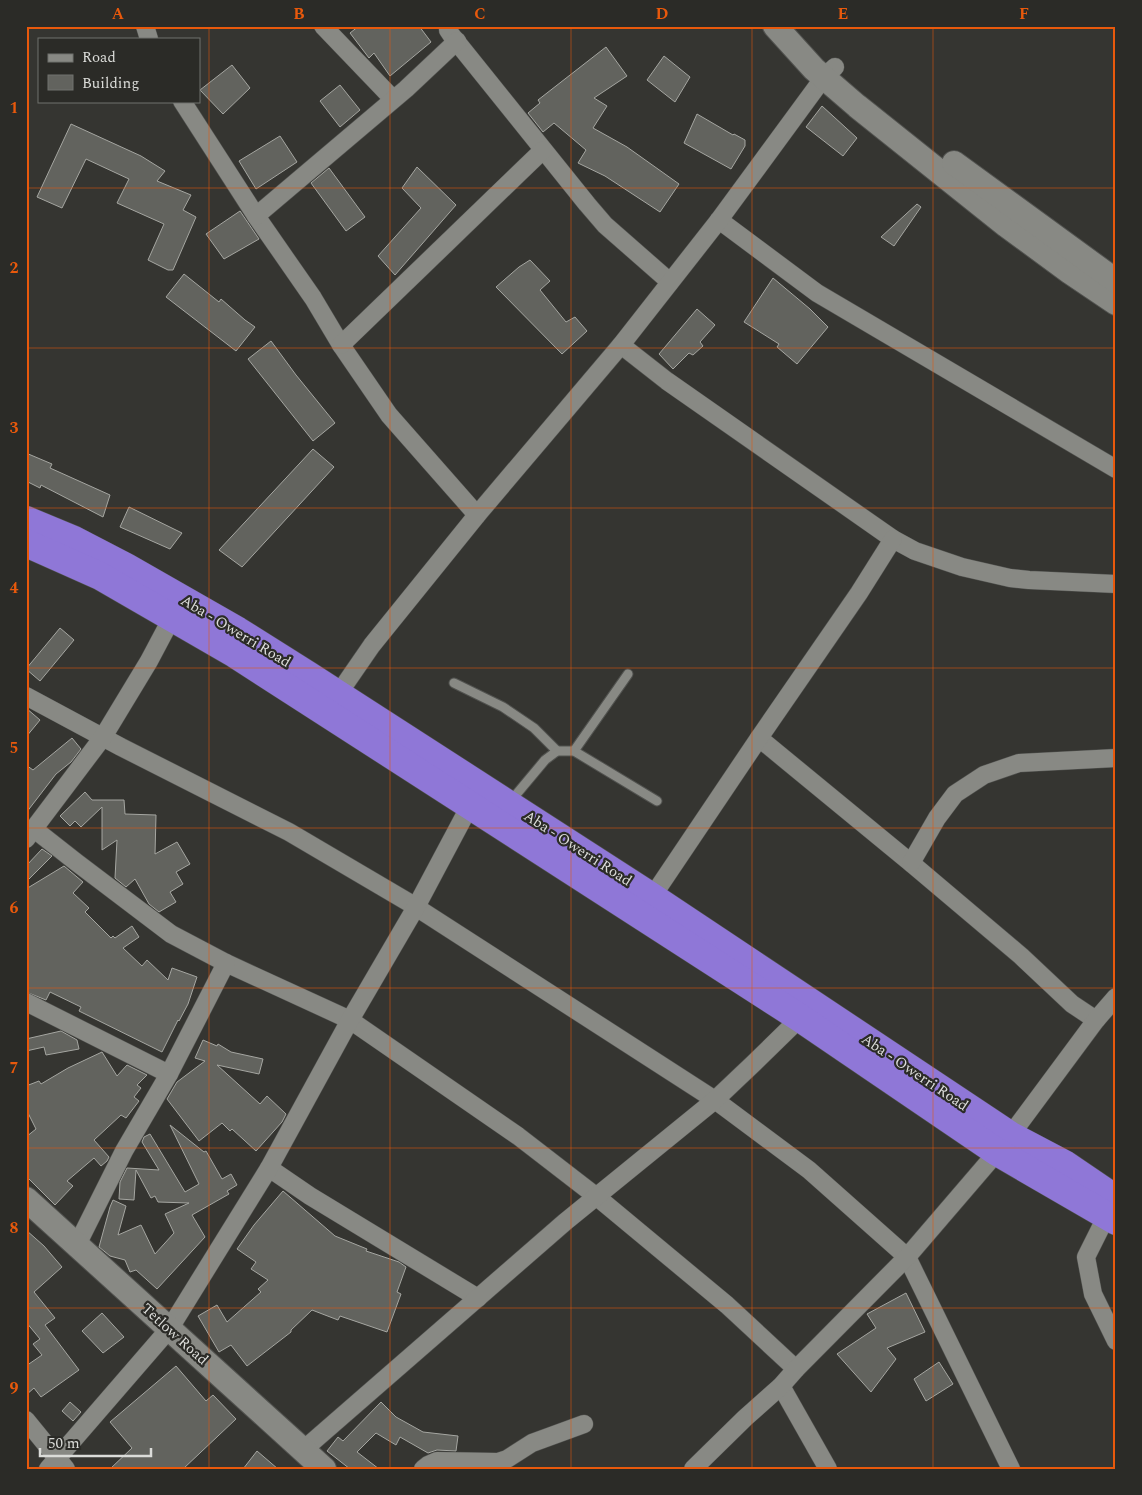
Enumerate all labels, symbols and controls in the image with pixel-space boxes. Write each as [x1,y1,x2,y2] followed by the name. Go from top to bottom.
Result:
[112,2,125,26] text: A
[293,2,305,26] text: B
[474,2,486,26] text: C
[656,2,669,26] text: D
[838,2,848,26] text: E
[1019,2,1029,26] text: F
[38,38,200,102] legend
[82,46,116,69] text: Road
[82,72,139,95] text: Building
[10,96,18,120] text: 1
[10,256,19,280] text: 2
[10,416,19,440] text: 3
[10,576,19,600] text: 4
[176,589,295,673] street label: Aba - Owerri Road
[10,736,18,760] text: 5
[519,805,636,892] street label: Aba - Owerri Road
[10,896,19,920] text: 6
[856,1028,973,1117] street label: Aba - Owerri Road
[10,1056,19,1080] text: 7
[10,1216,19,1240] text: 8
[136,1298,213,1371] street label: Tetlow Road
[10,1376,19,1400] text: 9
[40,1425,151,1457] scale bar
[48,1432,80,1455] text: 50 m

